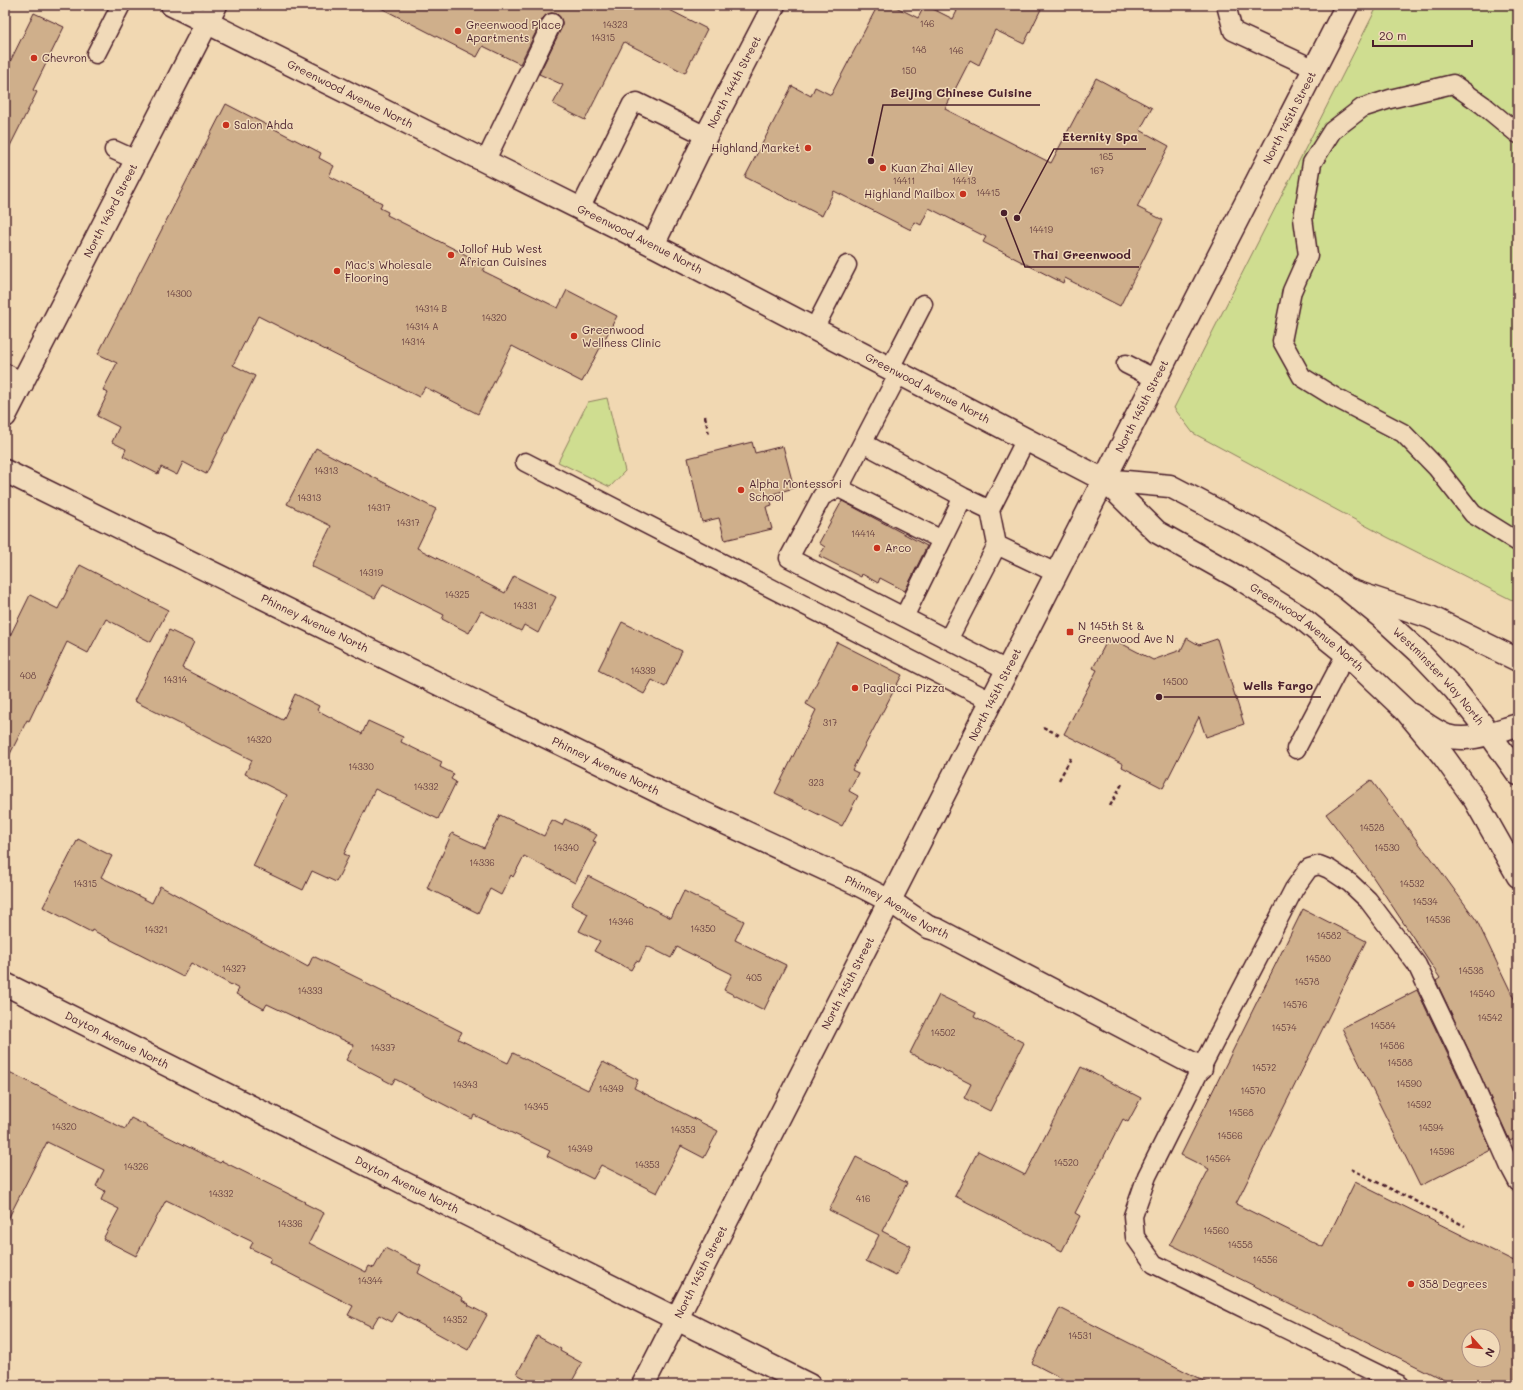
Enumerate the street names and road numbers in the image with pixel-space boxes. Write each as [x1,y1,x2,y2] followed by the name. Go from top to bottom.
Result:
[703,33,764,131] street label: North 144th Street
[285,56,416,131] street label: Greenwood Avenue North
[1259,68,1319,166] street label: North 145th Street
[80,161,140,260] street label: North 143rd Street
[575,200,705,276] street label: Greenwood Avenue North
[863,349,993,426] street label: Greenwood Avenue North
[1111,357,1171,455] street label: North 145th Street
[1247,579,1367,674] street label: Greenwood Avenue North
[259,590,371,655] street label: Phinney Avenue North
[1390,624,1488,728] street label: Westminster Way North
[964,645,1024,743] street label: North 145th Street
[550,733,662,798] street label: Phinney Avenue North
[843,871,952,941] street label: Phinney Avenue North
[817,934,877,1032] street label: North 145th Street
[63,1007,171,1072] street label: Dayton Avenue North
[353,1152,461,1216] street label: Dayton Avenue North
[670,1223,730,1321] street label: North 145th Street

